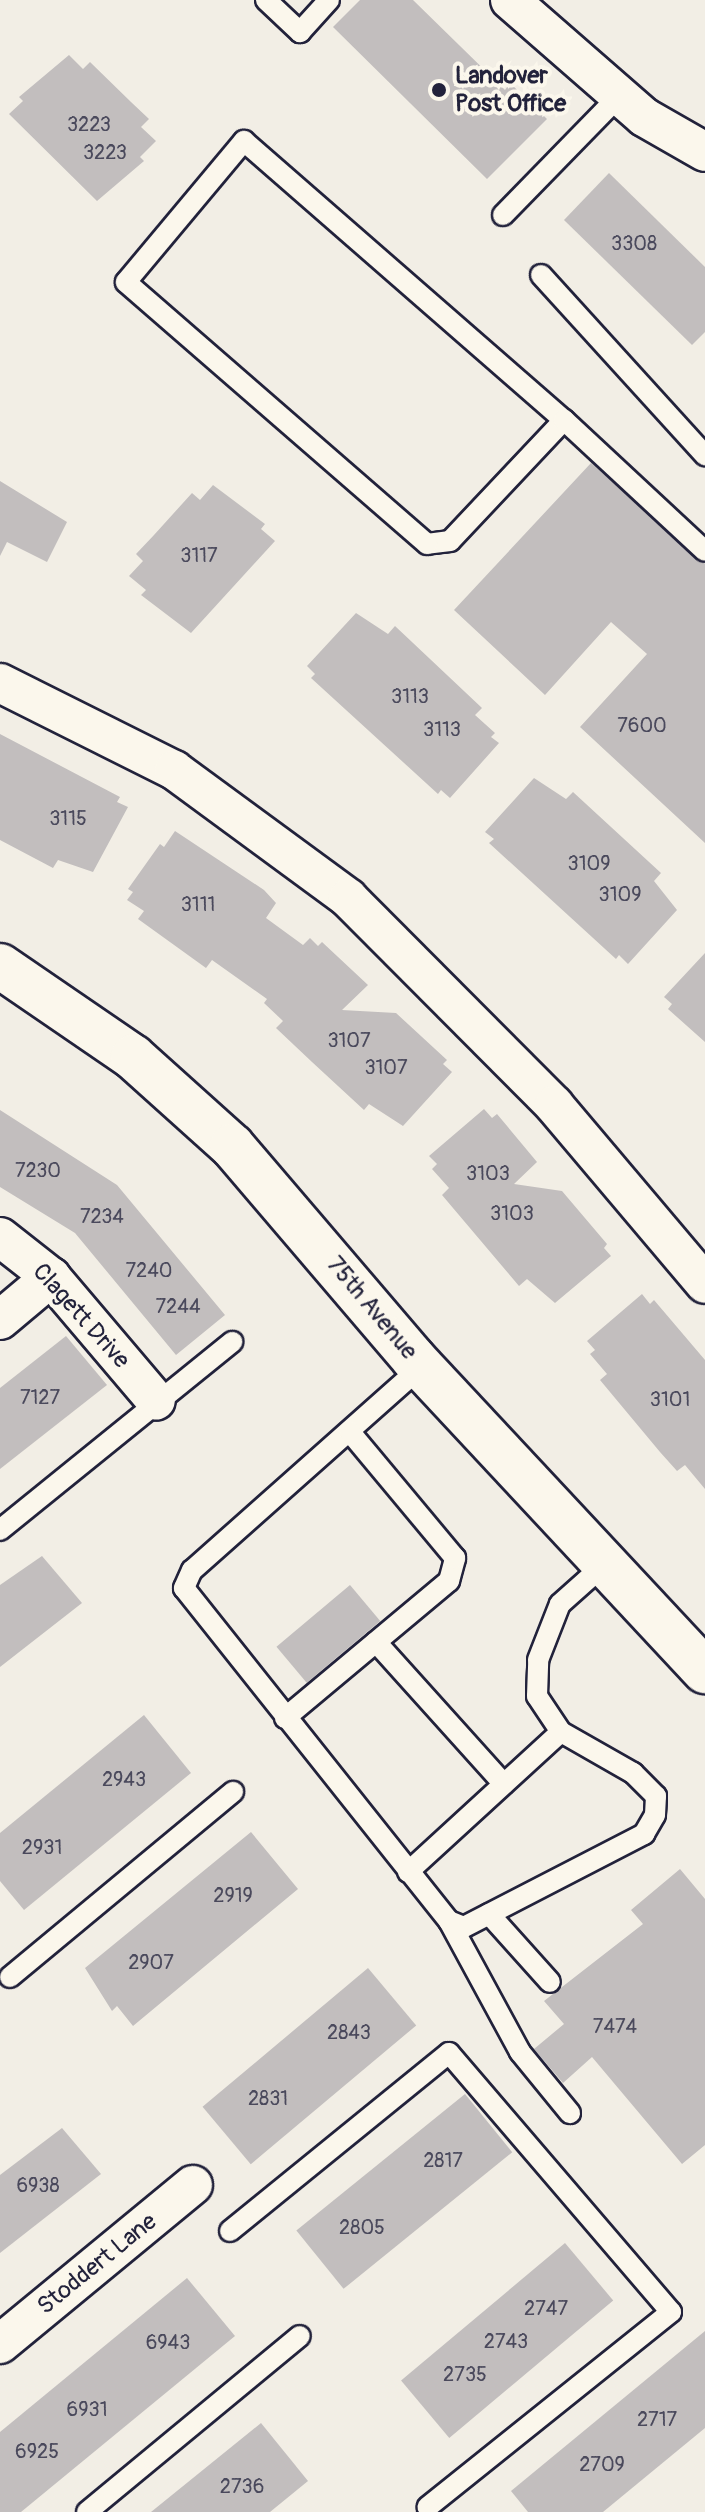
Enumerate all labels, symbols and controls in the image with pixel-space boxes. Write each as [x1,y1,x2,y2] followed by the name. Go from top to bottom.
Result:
[455,62,566,118] place label: Landover Post Office
[430,81,448,99] marker: Landover Post Office
[67,112,111,136] house number: 3223
[83,140,127,164] house number: 3223
[611,231,657,255] house number: 3308
[180,543,218,567] house number: 3117
[391,684,429,708] house number: 3113
[617,713,667,737] house number: 7600
[423,717,461,741] house number: 3113
[49,806,87,830] house number: 3115
[568,851,610,875] house number: 3109
[599,882,641,906] house number: 3109
[181,892,215,916] house number: 3111
[327,1028,371,1052] house number: 3107
[364,1055,408,1079] house number: 3107
[15,1158,61,1182] house number: 7230
[466,1161,510,1185] house number: 3103
[490,1201,534,1225] house number: 3103
[80,1204,124,1228] house number: 7234
[321,1251,423,1365] street label: 75th Avenue
[26,1258,136,1374] street label: Clagett Drive
[125,1258,173,1282] house number: 7240
[156,1294,200,1318] house number: 7244
[20,1385,60,1409] house number: 7127
[650,1387,690,1411] house number: 3101
[102,1767,146,1791] house number: 2943
[22,1835,62,1859] house number: 2931
[213,1883,253,1907] house number: 2919
[128,1950,174,1974] house number: 2907
[593,2014,637,2038] house number: 7474
[327,2020,371,2044] house number: 2843
[248,2086,288,2110] house number: 2831
[423,2148,463,2172] house number: 2817
[16,2173,60,2197] house number: 6938
[32,2207,162,2321] street label: Stoddert Lane
[339,2215,385,2239] house number: 2805
[524,2296,568,2320] house number: 2747
[484,2329,528,2353] house number: 2743
[146,2330,190,2354] house number: 6943
[443,2362,487,2386] house number: 2735
[67,2397,107,2421] house number: 6931
[637,2407,677,2431] house number: 2717
[15,2439,59,2463] house number: 6925
[579,2452,625,2476] house number: 2709
[220,2474,264,2498] house number: 2736

